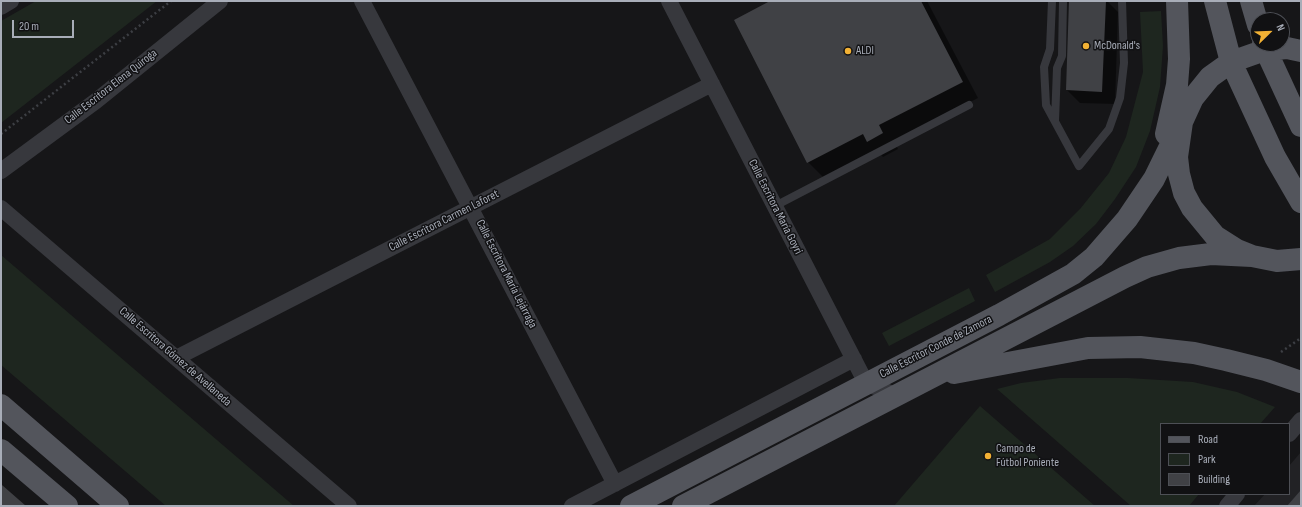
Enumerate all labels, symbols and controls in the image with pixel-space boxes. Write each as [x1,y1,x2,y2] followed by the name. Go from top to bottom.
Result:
[14,12,76,38] scale bar
[1250,12,1290,52] north arrow
[19,19,39,34] text: 20 m
[1273,22,1288,33] text: N
[1094,39,1140,53] place label: McDonald's
[1081,41,1091,51] marker: McDonald's
[856,44,874,58] place label: ALDI
[62,46,160,128] street label: Calle Escritora Elena Quiroga
[843,46,853,56] marker: ALDI
[745,157,805,257] street label: Calle Escritora María Goyri
[387,187,501,255] street label: Calle Escritora Carmen Laforet
[472,217,540,331] street label: Calle Escritora María Lejárraga
[116,304,234,410] street label: Calle Escritora Gómez de Avellaneda
[877,312,995,382] street label: Calle Escritor Conde de Zamora
[1160,423,1290,495] legend
[1198,432,1218,447] text: Road
[996,442,1059,470] place label: Campo de Fútbol Poniente
[983,451,993,461] marker: Campo de Fútbol Poniente
[1198,452,1216,467] text: Park
[1198,472,1230,487] text: Building

